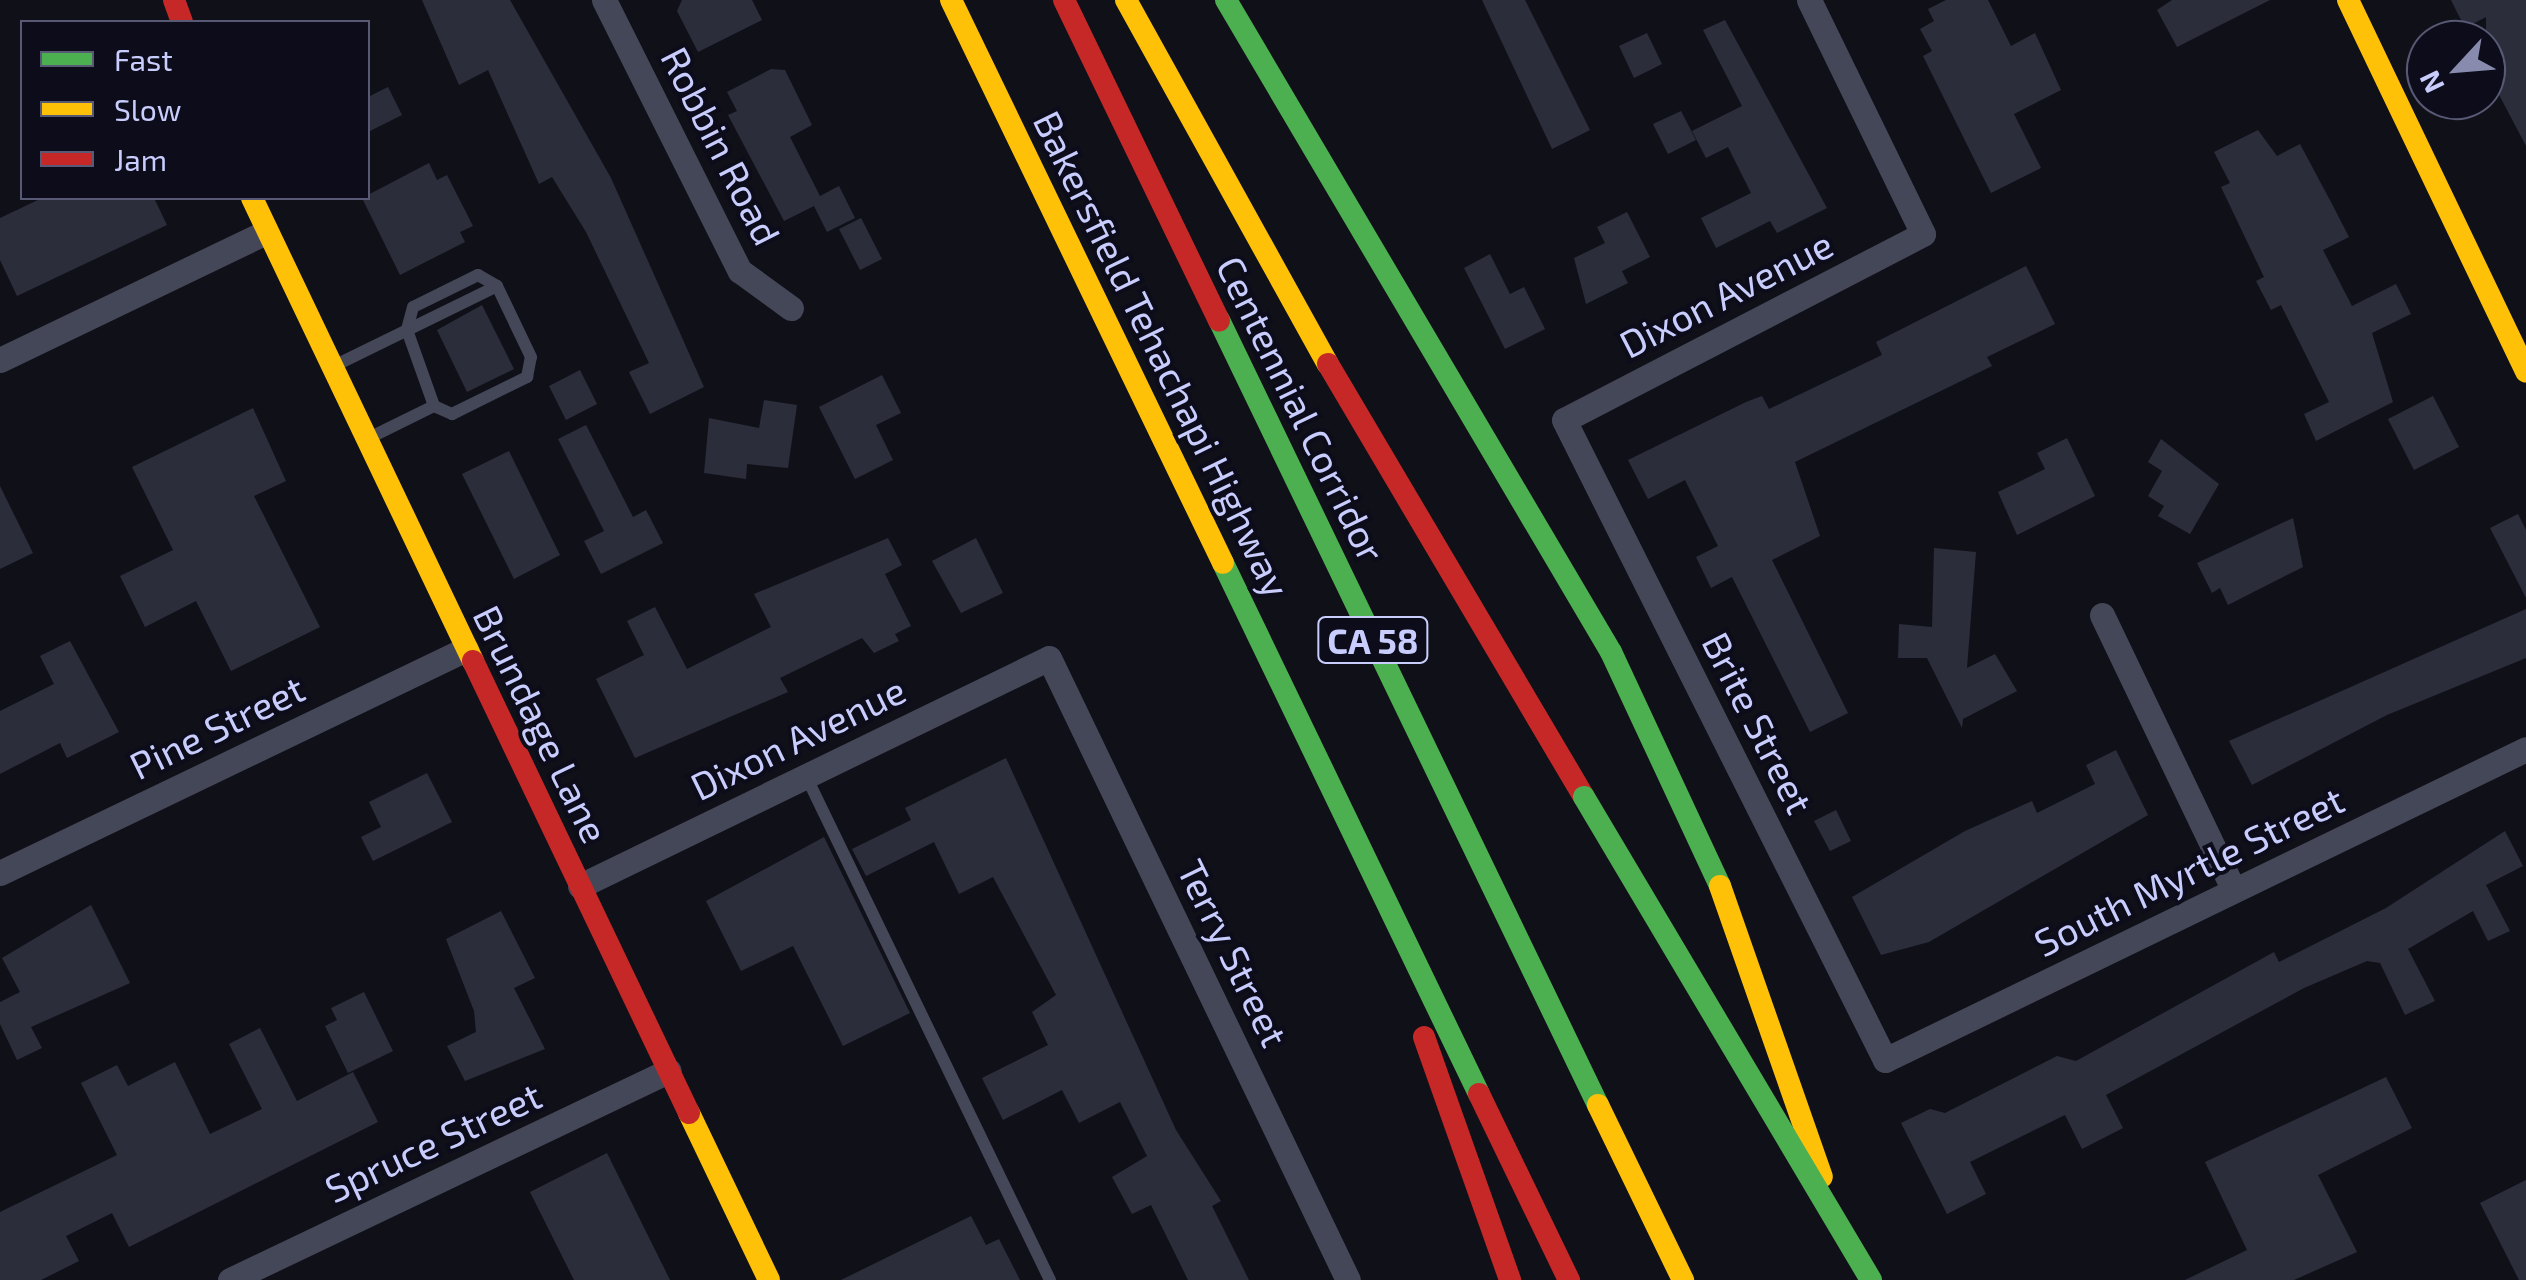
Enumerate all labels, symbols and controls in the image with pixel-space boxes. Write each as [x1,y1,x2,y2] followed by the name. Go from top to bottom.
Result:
[20,20,370,200] legend
[2406,20,2506,120] north arrow
[652,40,790,252] street label: Robbin Road
[114,41,173,77] text: Fast
[2411,66,2451,99] text: N
[114,91,181,127] text: Slow
[1024,103,1300,605] street label: Bakersfield Tehachapi Highway
[114,141,167,177] text: Jam
[1612,221,1840,367] street label: Dixon Avenue
[1207,248,1395,570] street label: Centennial Corridor
[464,598,618,850] street label: Brundage Lane
[1316,610,1430,670] road number: CA 58
[1693,625,1823,821] street label: Brite Street
[122,665,312,789] street label: Pine Street
[683,666,913,810] street label: Dixon Avenue
[2027,776,2351,966] street label: South Myrtle Street
[1168,852,1298,1054] street label: Terry Street
[318,1072,548,1212] street label: Spruce Street

